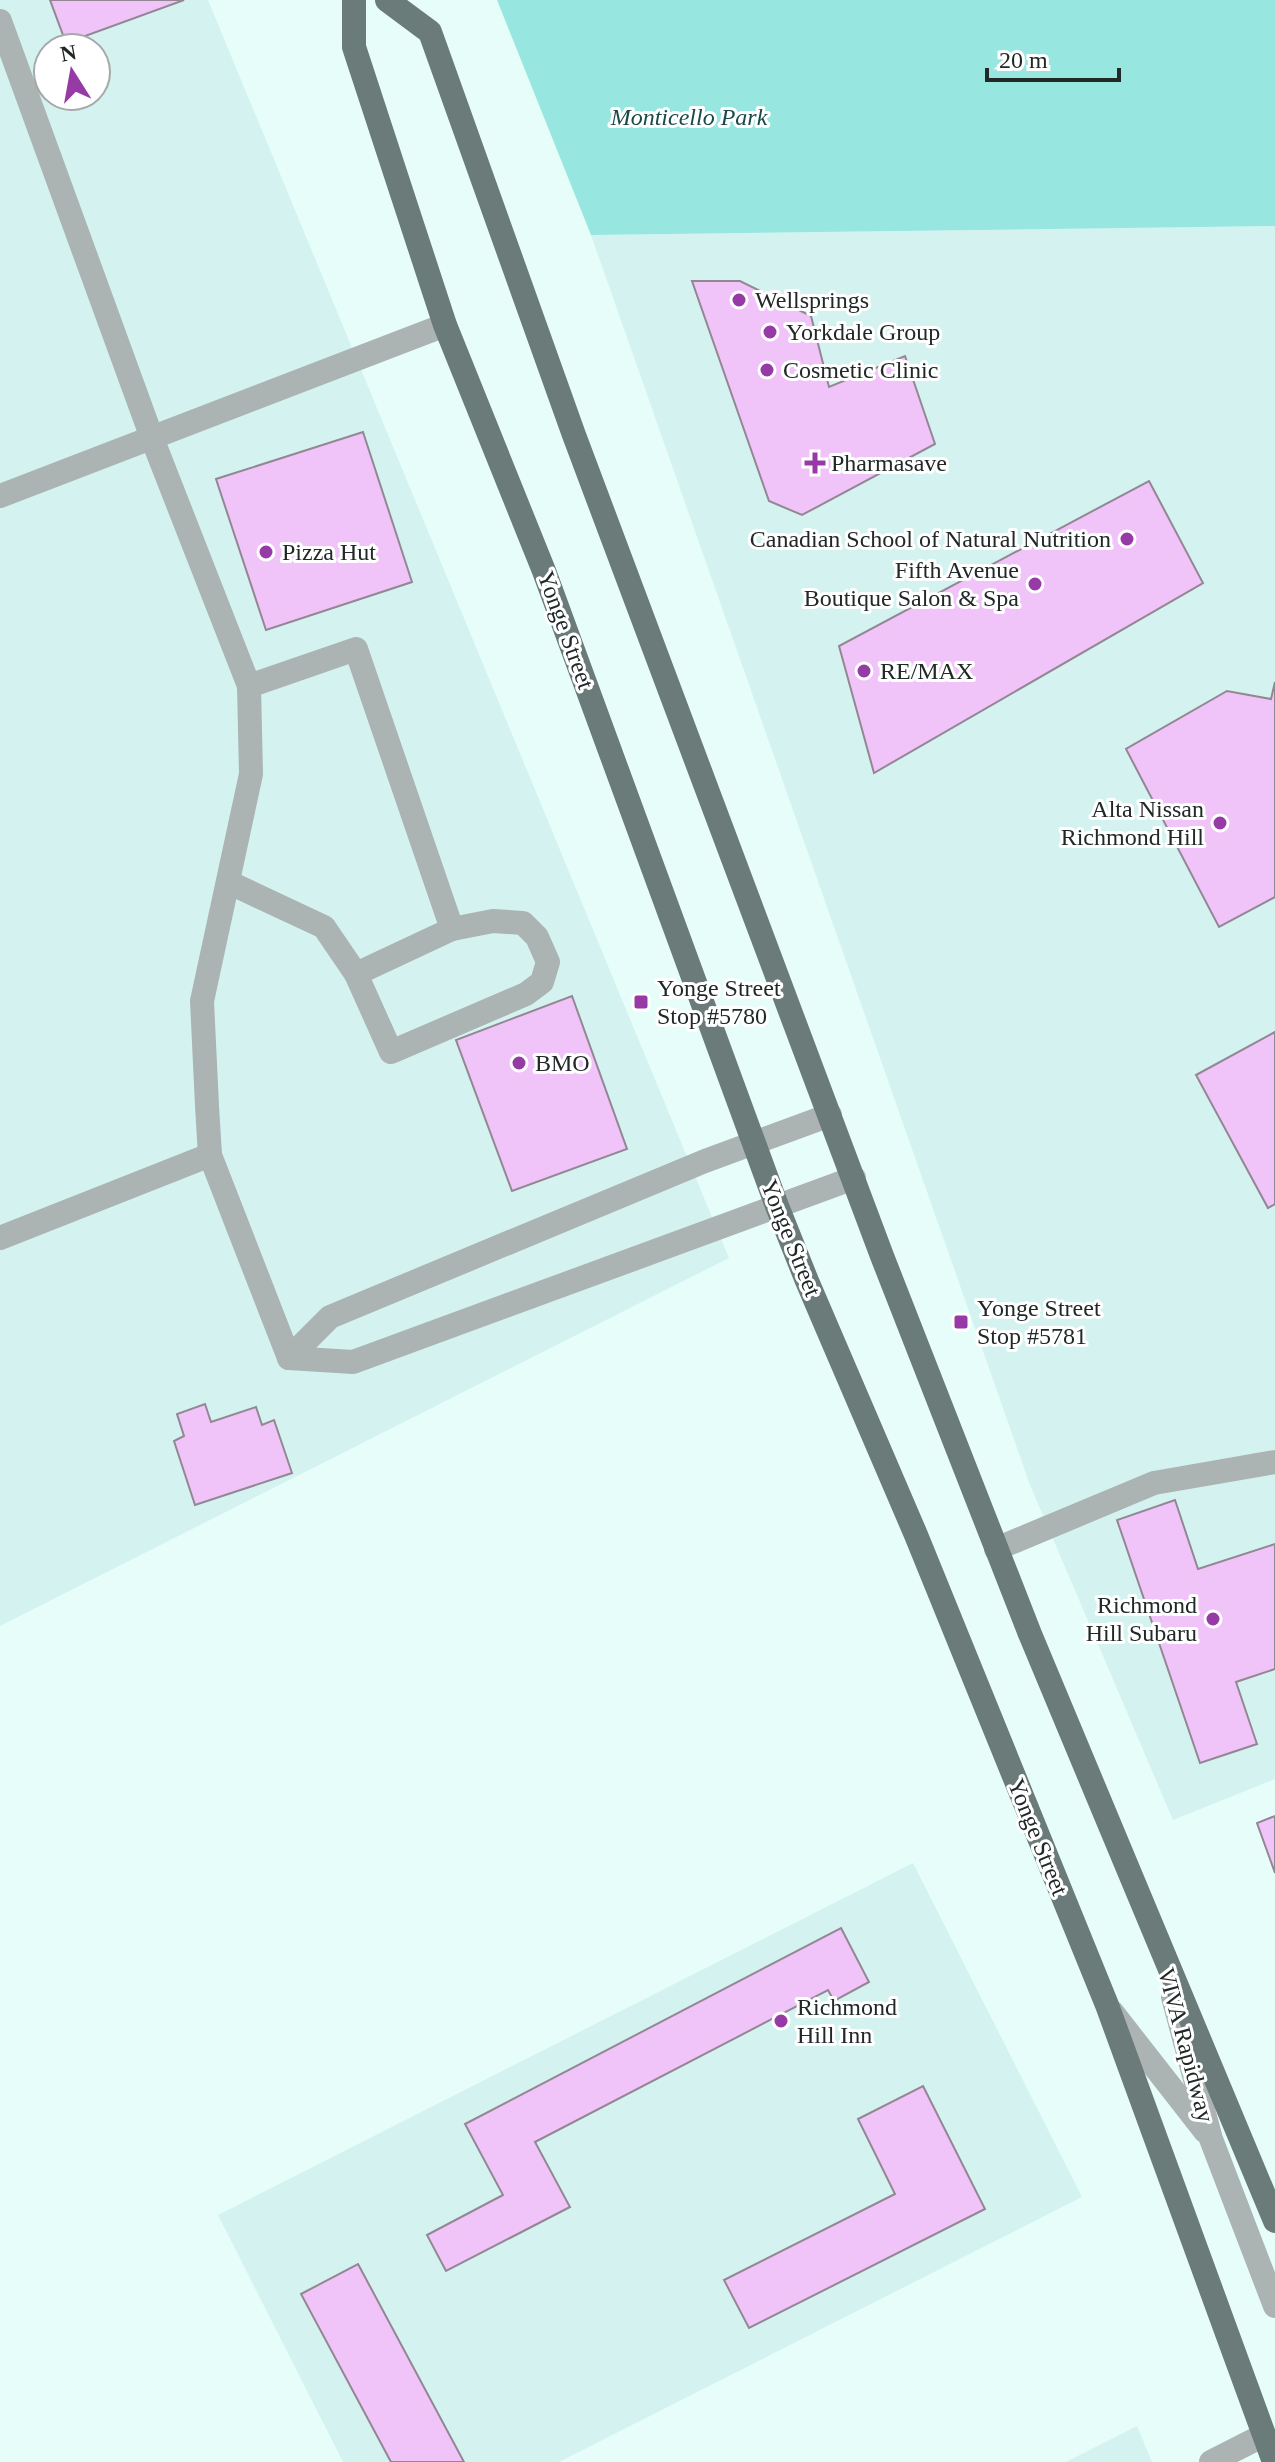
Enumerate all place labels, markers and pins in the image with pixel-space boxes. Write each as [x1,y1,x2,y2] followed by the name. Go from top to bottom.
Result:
[755,287,869,313] place label: Wellsprings
[730,291,748,309] marker: Wellsprings
[786,319,940,345] place label: Yorkdale Group
[761,323,779,341] marker: Yorkdale Group
[783,357,938,383] place label: Cosmetic Clinic
[758,361,776,379] marker: Cosmetic Clinic
[831,450,947,476] place label: Pharmasave
[806,454,824,472] marker: Pharmasave
[750,526,1111,552] place label: Canadian School of Natural Nutrition
[1118,530,1136,548] marker: Canadian School of Natural Nutrition
[282,539,376,565] place label: Pizza Hut
[257,543,275,561] marker: Pizza Hut
[804,557,1019,611] place label: Fifth Avenue Boutique Salon & Spa
[1026,575,1044,593] marker: Fifth Avenue Boutique Salon & Spa
[880,658,973,684] place label: RE/MAX
[855,662,873,680] marker: RE/MAX
[1061,796,1204,850] place label: Alta Nissan Richmond Hill
[1211,814,1229,832] marker: Alta Nissan Richmond Hill
[657,975,781,1029] place label: Yonge Street Stop #5780
[632,993,650,1011] marker: Yonge Street Stop #5780
[535,1050,590,1076] place label: BMO
[510,1054,528,1072] marker: BMO
[977,1295,1101,1349] place label: Yonge Street Stop #5781
[952,1313,970,1331] marker: Yonge Street Stop #5781
[1086,1592,1197,1646] place label: Richmond Hill Subaru
[1204,1610,1222,1628] marker: Richmond Hill Subaru
[797,1994,897,2048] place label: Richmond Hill Inn
[772,2012,790,2030] marker: Richmond Hill Inn

